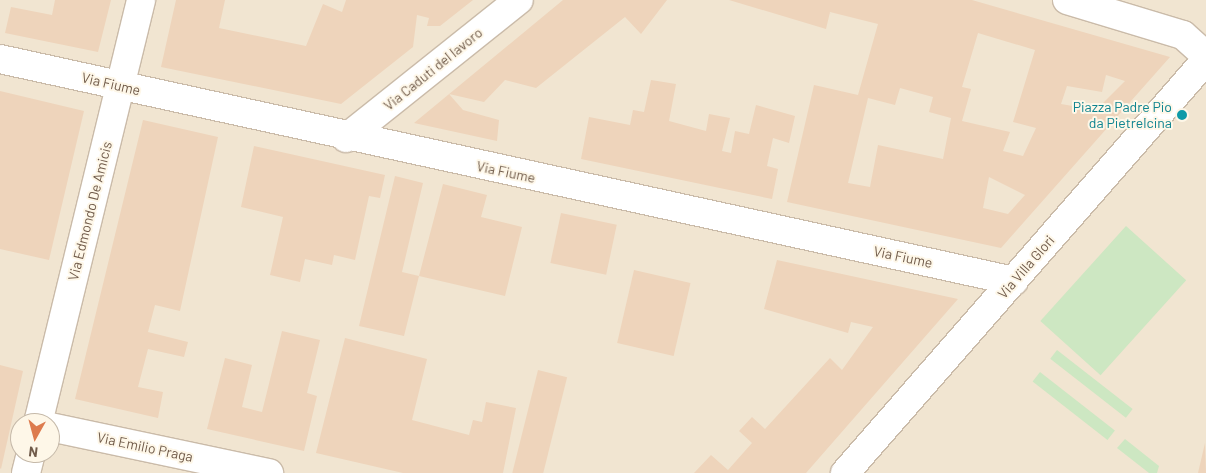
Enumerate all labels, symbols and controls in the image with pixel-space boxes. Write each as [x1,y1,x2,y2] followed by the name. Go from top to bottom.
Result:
[380,24,486,114] street label: Via Caduti del lavoro
[80,69,142,99] street label: Via Fiume
[1073,99,1172,132] place label: Piazza Padre Pio da Pietrelcina
[1176,109,1188,121] marker: Piazza Padre Pio da Pietrelcina
[65,140,115,282] street label: Via Edmondo De Amicis
[475,158,537,186] street label: Via Fiume
[994,232,1058,302] street label: Via Villa Glori
[872,243,934,271] street label: Via Fiume
[10,413,60,463] north arrow
[95,429,195,465] street label: Via Emilio Praga
[28,443,39,461] text: N

